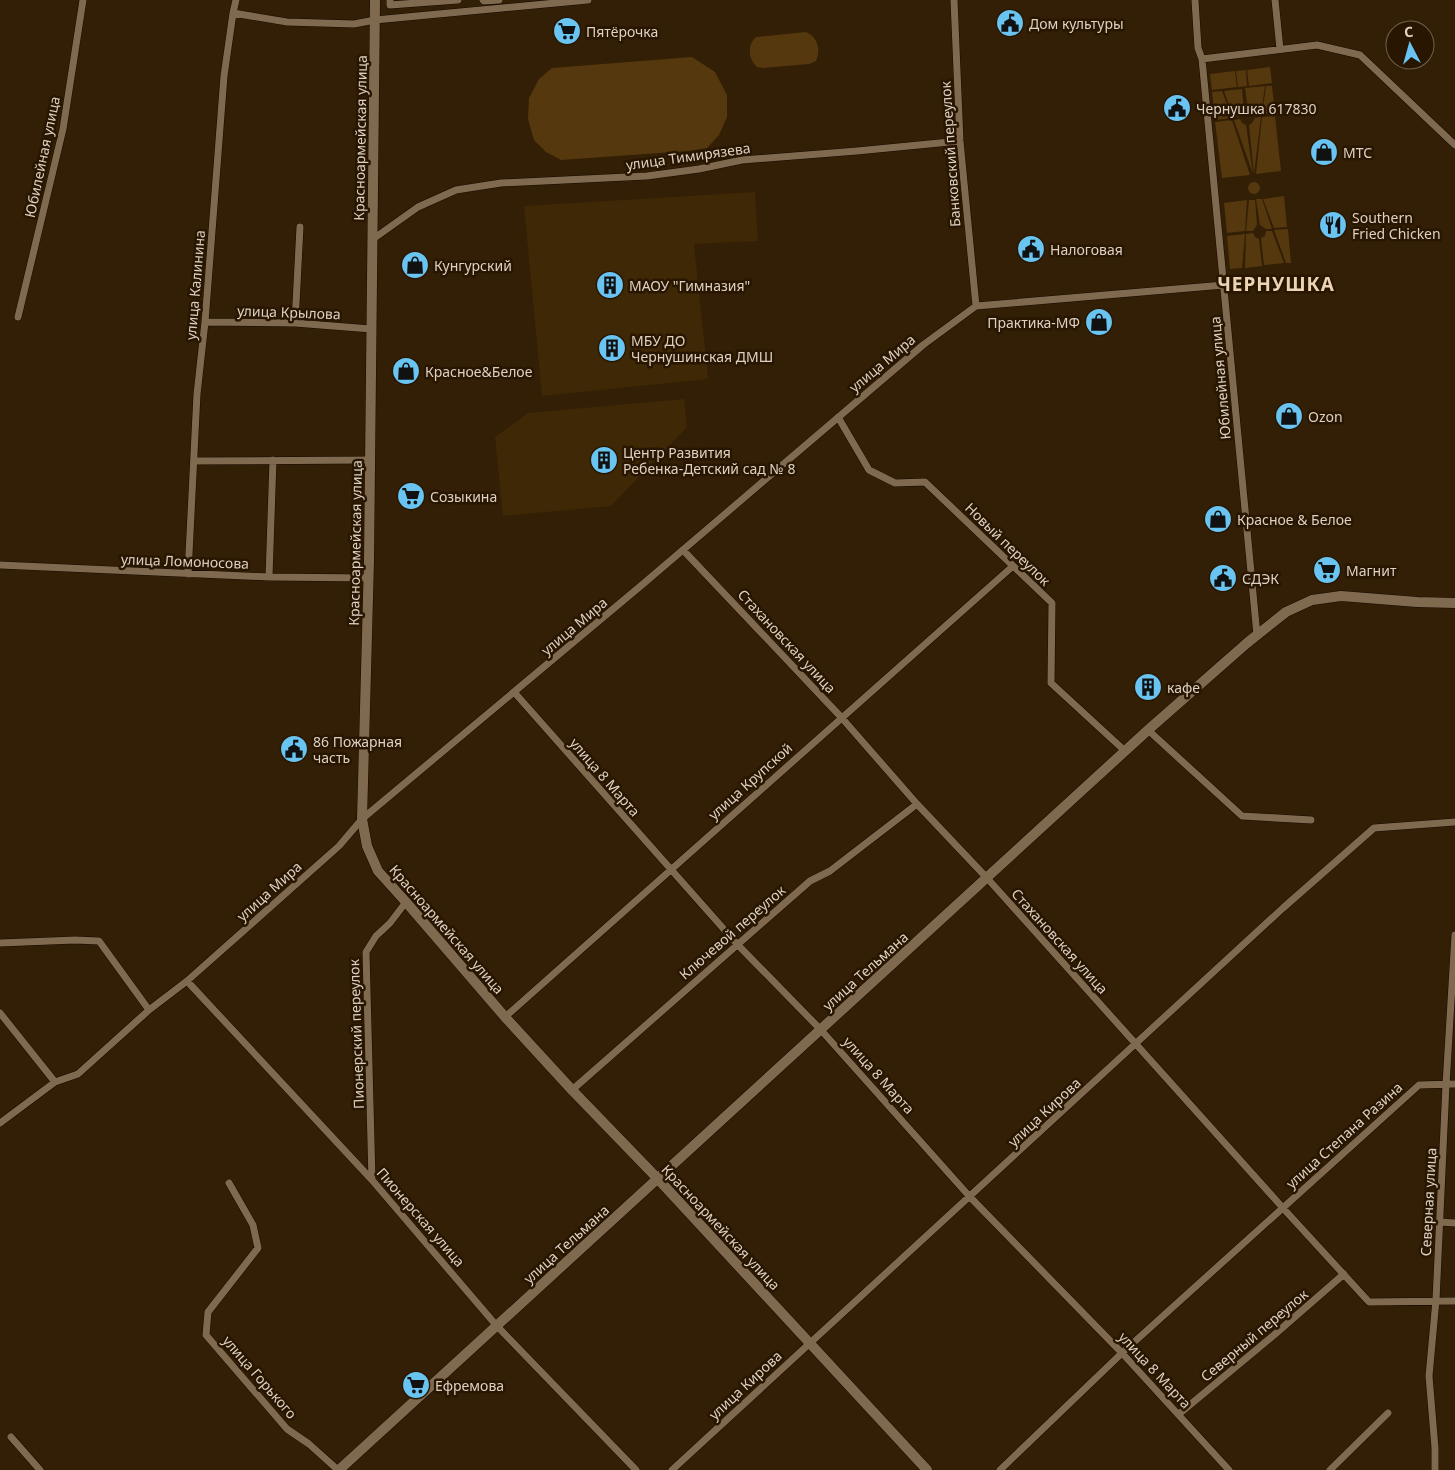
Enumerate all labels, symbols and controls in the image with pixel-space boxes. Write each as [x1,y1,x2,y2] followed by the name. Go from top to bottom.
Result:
[995,8,1025,38] public building icon: Дом культуры
[1029,14,1124,33] place label: Дом культуры
[552,16,582,46] supermarket icon: Пятёрочка
[1385,20,1435,70] north arrow
[586,22,658,41] place label: Пятёрочка
[1403,22,1414,41] text: С
[349,55,371,221] street label: Красноармейская улица
[935,80,965,228] street label: Банковский переулок
[1162,93,1192,123] public building icon: Чернушка 617830
[20,95,64,219] street label: Юбилейная улица
[1196,99,1317,118] place label: Чернушка 617830
[1309,137,1339,167] shop icon: МТС
[625,138,751,174] street label: улица Тимирязева
[1343,143,1372,162] place label: МТС
[1352,208,1441,243] place label: Southern Fried Chicken
[1318,210,1348,240] restaurant icon: Southern Fried Chicken
[181,229,209,341] street label: улица Калинина
[1016,234,1046,264] public building icon: Налоговая
[1050,240,1123,259] place label: Налоговая
[400,250,430,280] shop icon: Кунгурский
[434,256,512,275] place label: Кунгурский
[595,270,625,300] building icon: МАОУ "Гимназия"
[1217,271,1335,297] district label: ЧЕРНУШКА
[629,276,750,295] place label: МАОУ "Гимназия"
[237,301,341,323] street label: улица Крылова
[1084,307,1114,337] shop icon: Практика-МФ
[987,313,1080,332] place label: Практика-МФ
[1205,316,1235,440] street label: Юбилейная улица
[845,330,919,396] street label: улица Мира
[631,331,773,366] place label: МБУ ДО Чернушинская ДМШ
[597,333,627,363] building icon: МБУ ДО Чернушинская ДМШ
[391,356,421,386] shop icon: Красное&Белое
[425,362,533,381] place label: Красное&Белое
[1274,401,1304,431] shop icon: Ozon
[1308,407,1343,426] place label: Ozon
[623,443,795,478] place label: Центр Развития Ребенка-Детский сад № 8
[589,445,619,475] building icon: Центр Развития Ребенка-Детский сад № 8
[344,460,366,626] street label: Красноармейская улица
[396,481,426,511] supermarket icon: Созыкина
[430,487,497,506] place label: Созыкина
[961,498,1055,590] street label: Новый переулок
[1203,504,1233,534] shop icon: Красное & Белое
[1237,510,1352,529] place label: Красное & Белое
[121,549,249,573] street label: улица Ломоносова
[1312,555,1342,585] supermarket icon: Магнит
[1346,561,1397,580] place label: Магнит
[1208,563,1238,593] public building icon: СДЭК
[1242,569,1279,588] place label: СДЭК
[734,585,840,697] street label: Стахановская улица
[537,593,611,659] street label: улица Мира
[1133,672,1163,702] building icon: кафе
[1167,678,1200,697] place label: кафе
[313,732,402,767] place label: 86 Пожарная часть
[279,734,309,764] public building icon: 86 Пожарная часть
[566,734,644,820] street label: улица 8 Марта
[704,738,796,824] street label: улица Крупской
[233,857,305,925] street label: улица Мира
[386,860,508,998] street label: Красноармейская улица
[675,880,790,983] street label: Ключевой переулок
[1008,884,1112,998] street label: Стахановская улица
[818,927,912,1015] street label: улица Тельмана
[344,958,368,1109] street label: Пионерский переулок
[839,1032,919,1118] street label: улица 8 Марта
[1003,1073,1085,1151] street label: улица Кирова
[1282,1078,1406,1192] street label: улица Степана Разина
[1416,1147,1440,1257] street label: Северная улица
[658,1160,784,1294] street label: Красноармейская улица
[373,1163,469,1271] street label: Пионерская улица
[519,1200,613,1288] street label: улица Тельмана
[1196,1284,1312,1386] street label: Северный переулок
[1115,1328,1195,1412] street label: улица 8 Марта
[219,1331,301,1423] street label: улица Горького
[704,1346,786,1424] street label: улица Кирова
[401,1370,431,1400] supermarket icon: Ефремова
[435,1376,504,1395] place label: Ефремова

